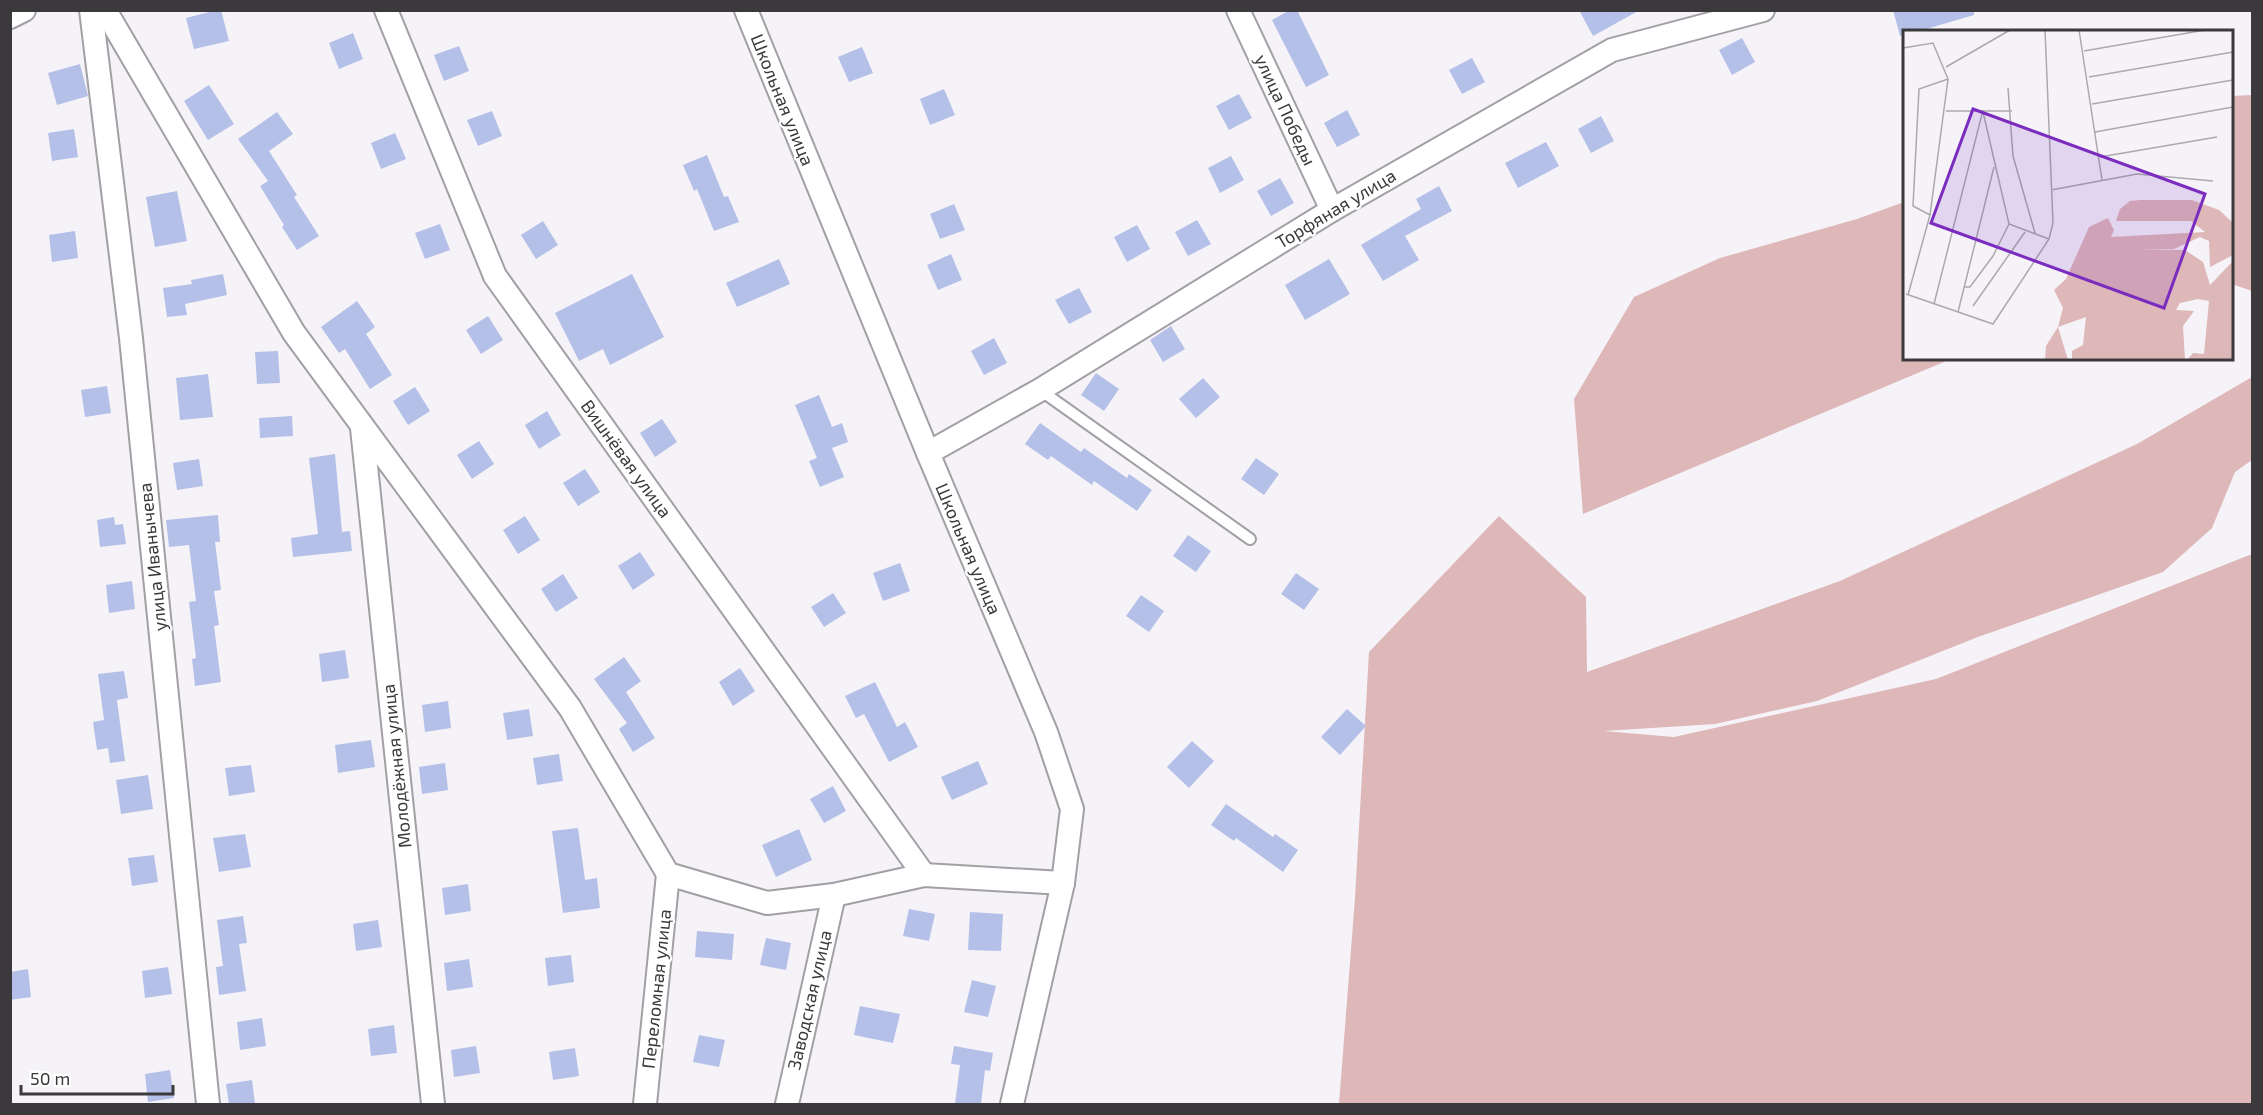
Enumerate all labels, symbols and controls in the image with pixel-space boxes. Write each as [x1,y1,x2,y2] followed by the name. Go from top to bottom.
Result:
[746,30,819,169] street label: Школьная улица
[1903,30,2233,360] inset map
[1251,51,1321,169] street label: улица Победы
[1271,164,1400,253] street label: Торфяная улица
[577,395,677,522] street label: Вишнёвая улица
[931,480,1006,617] street label: Школьная улица
[133,482,171,632] street label: улица Иванычева
[376,683,416,849] street label: Молодёжная улица
[637,908,675,1070] street label: Переломная улица
[782,928,836,1072] street label: Заводская улица
[21,1058,172,1096] scale bar
[30,1067,70,1089] text: 50 m

